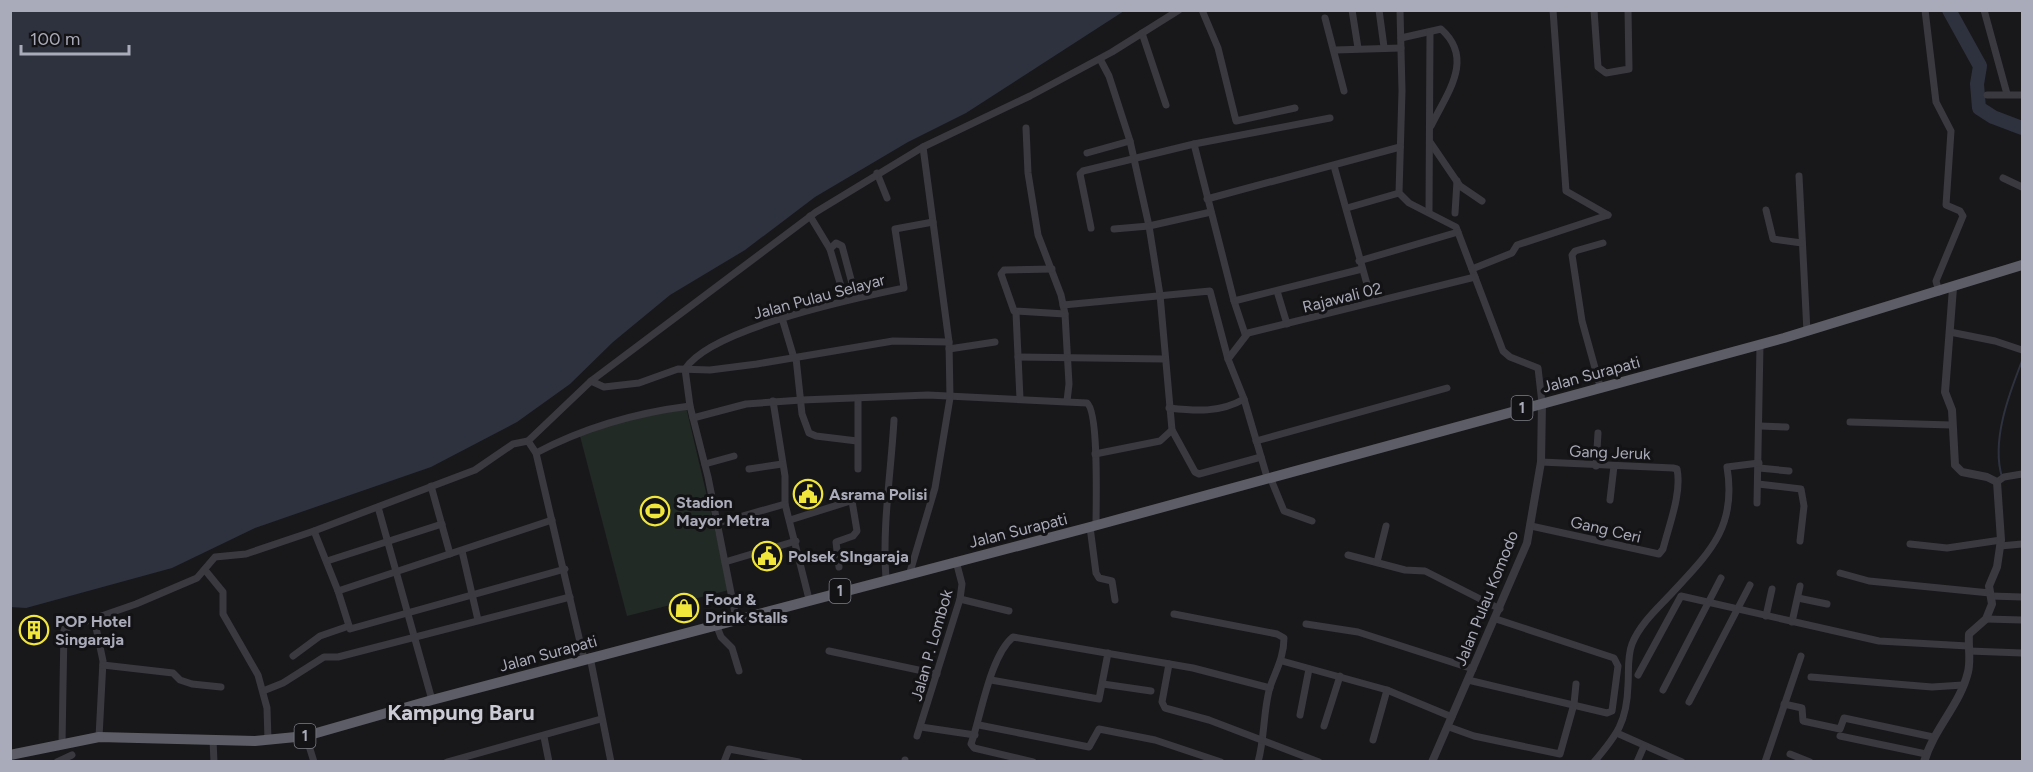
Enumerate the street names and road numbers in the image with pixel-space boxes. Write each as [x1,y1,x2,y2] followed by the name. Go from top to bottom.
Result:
[751,270,888,323] street label: Jalan Pulau Selayar
[1300,278,1384,317] street label: Rajawali 02
[1540,352,1642,397] street label: Jalan Surapati
[1512,396,1532,420] road number: 1
[1569,442,1651,463] street label: Gang Jeruk
[967,509,1069,552] street label: Jalan Surapati
[1569,512,1643,547] street label: Gang Ceri
[1451,528,1522,669] street label: Jalan Pulau Komodo
[830,579,850,603] road number: 1
[906,587,957,703] street label: Jalan P. Lombok
[497,631,599,676] street label: Jalan Surapati
[294,724,316,748] road number: 1

